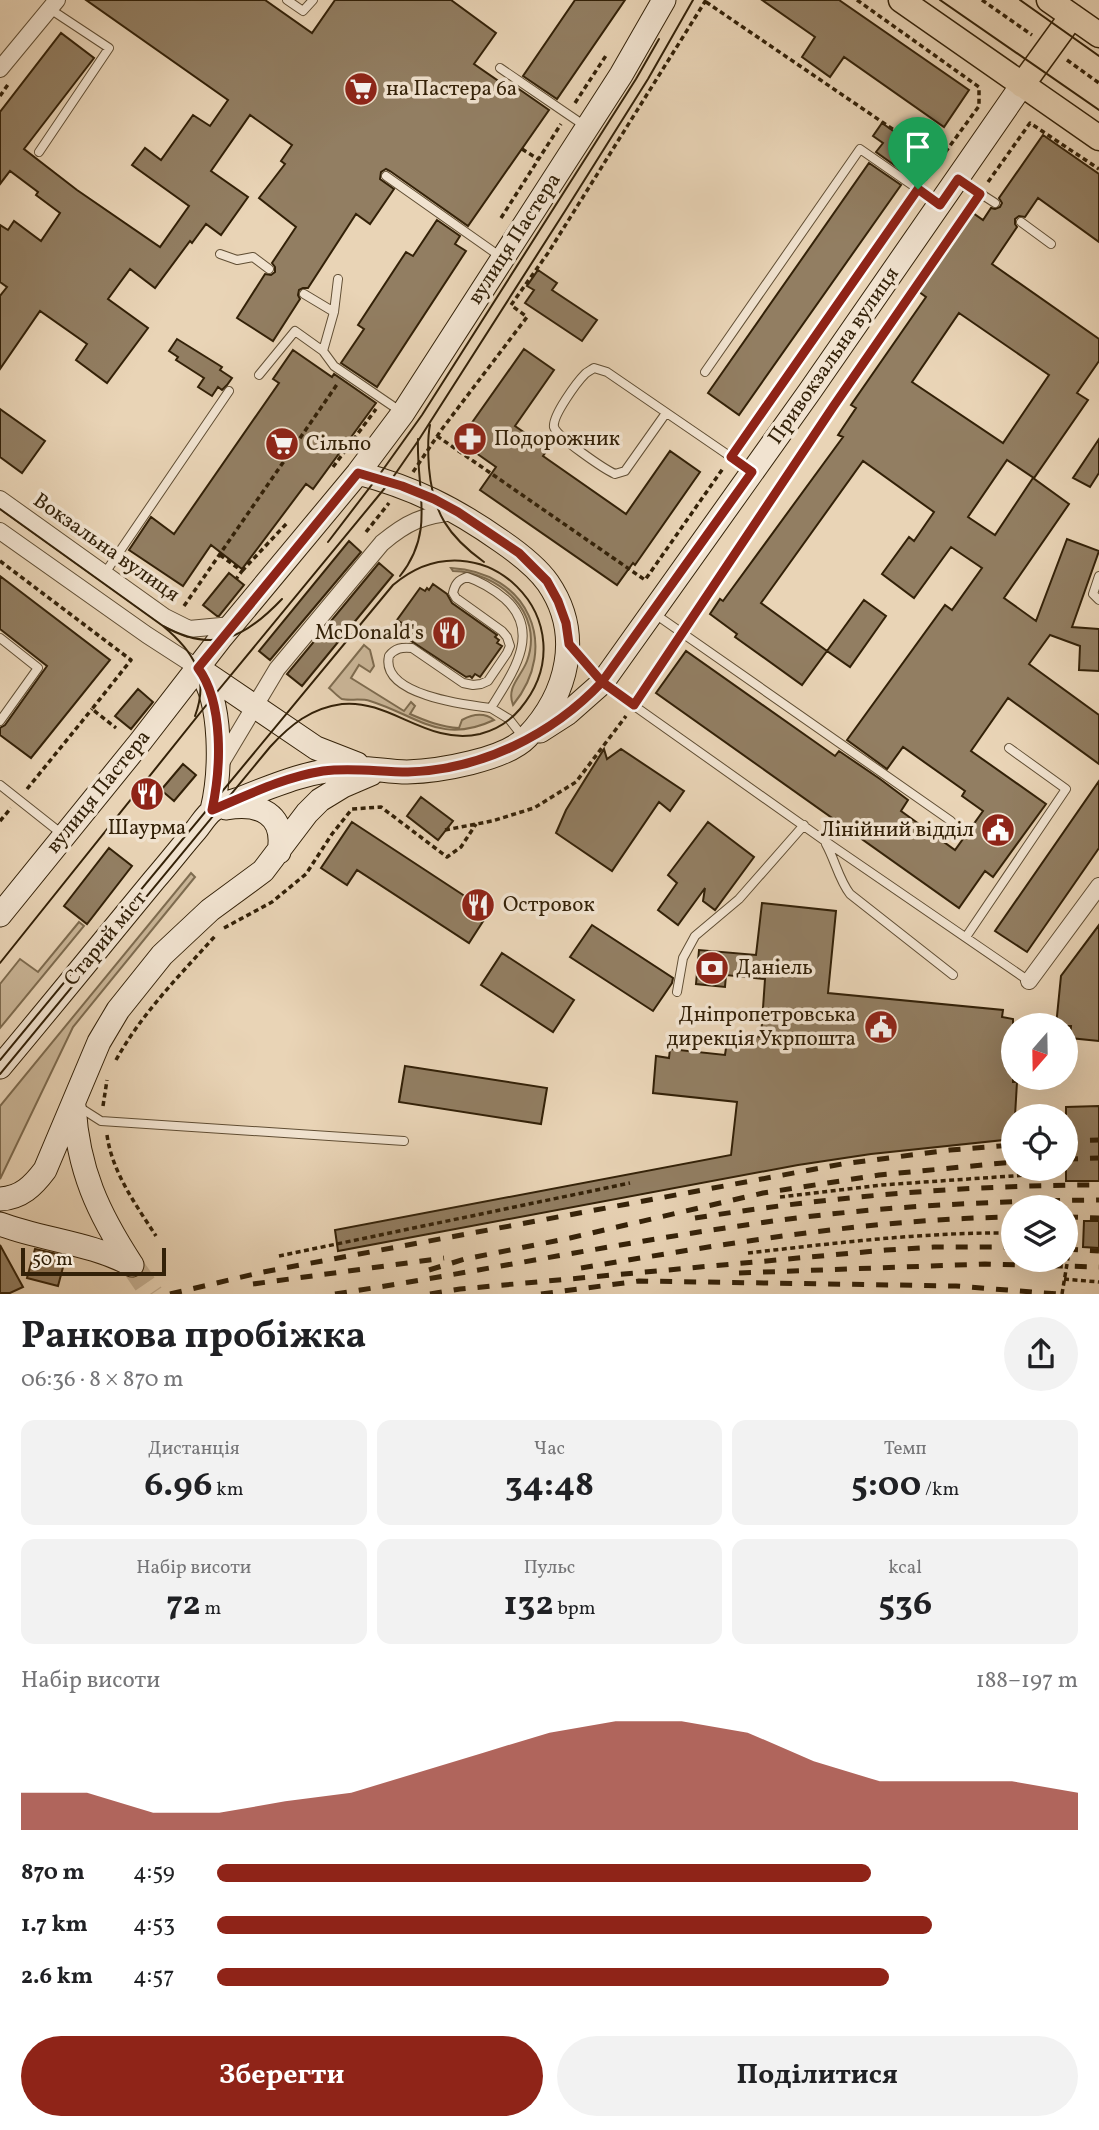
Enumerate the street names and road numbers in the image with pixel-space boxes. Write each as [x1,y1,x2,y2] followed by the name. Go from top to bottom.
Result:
[462,168,568,310] street label: вулиця Пастера
[762,261,906,451] street label: Привокзальна вулиця
[27,487,185,609] street label: Вокзальна вулиця
[40,724,158,860] street label: вулиця Пастера
[58,885,155,993] street label: Старий міст

